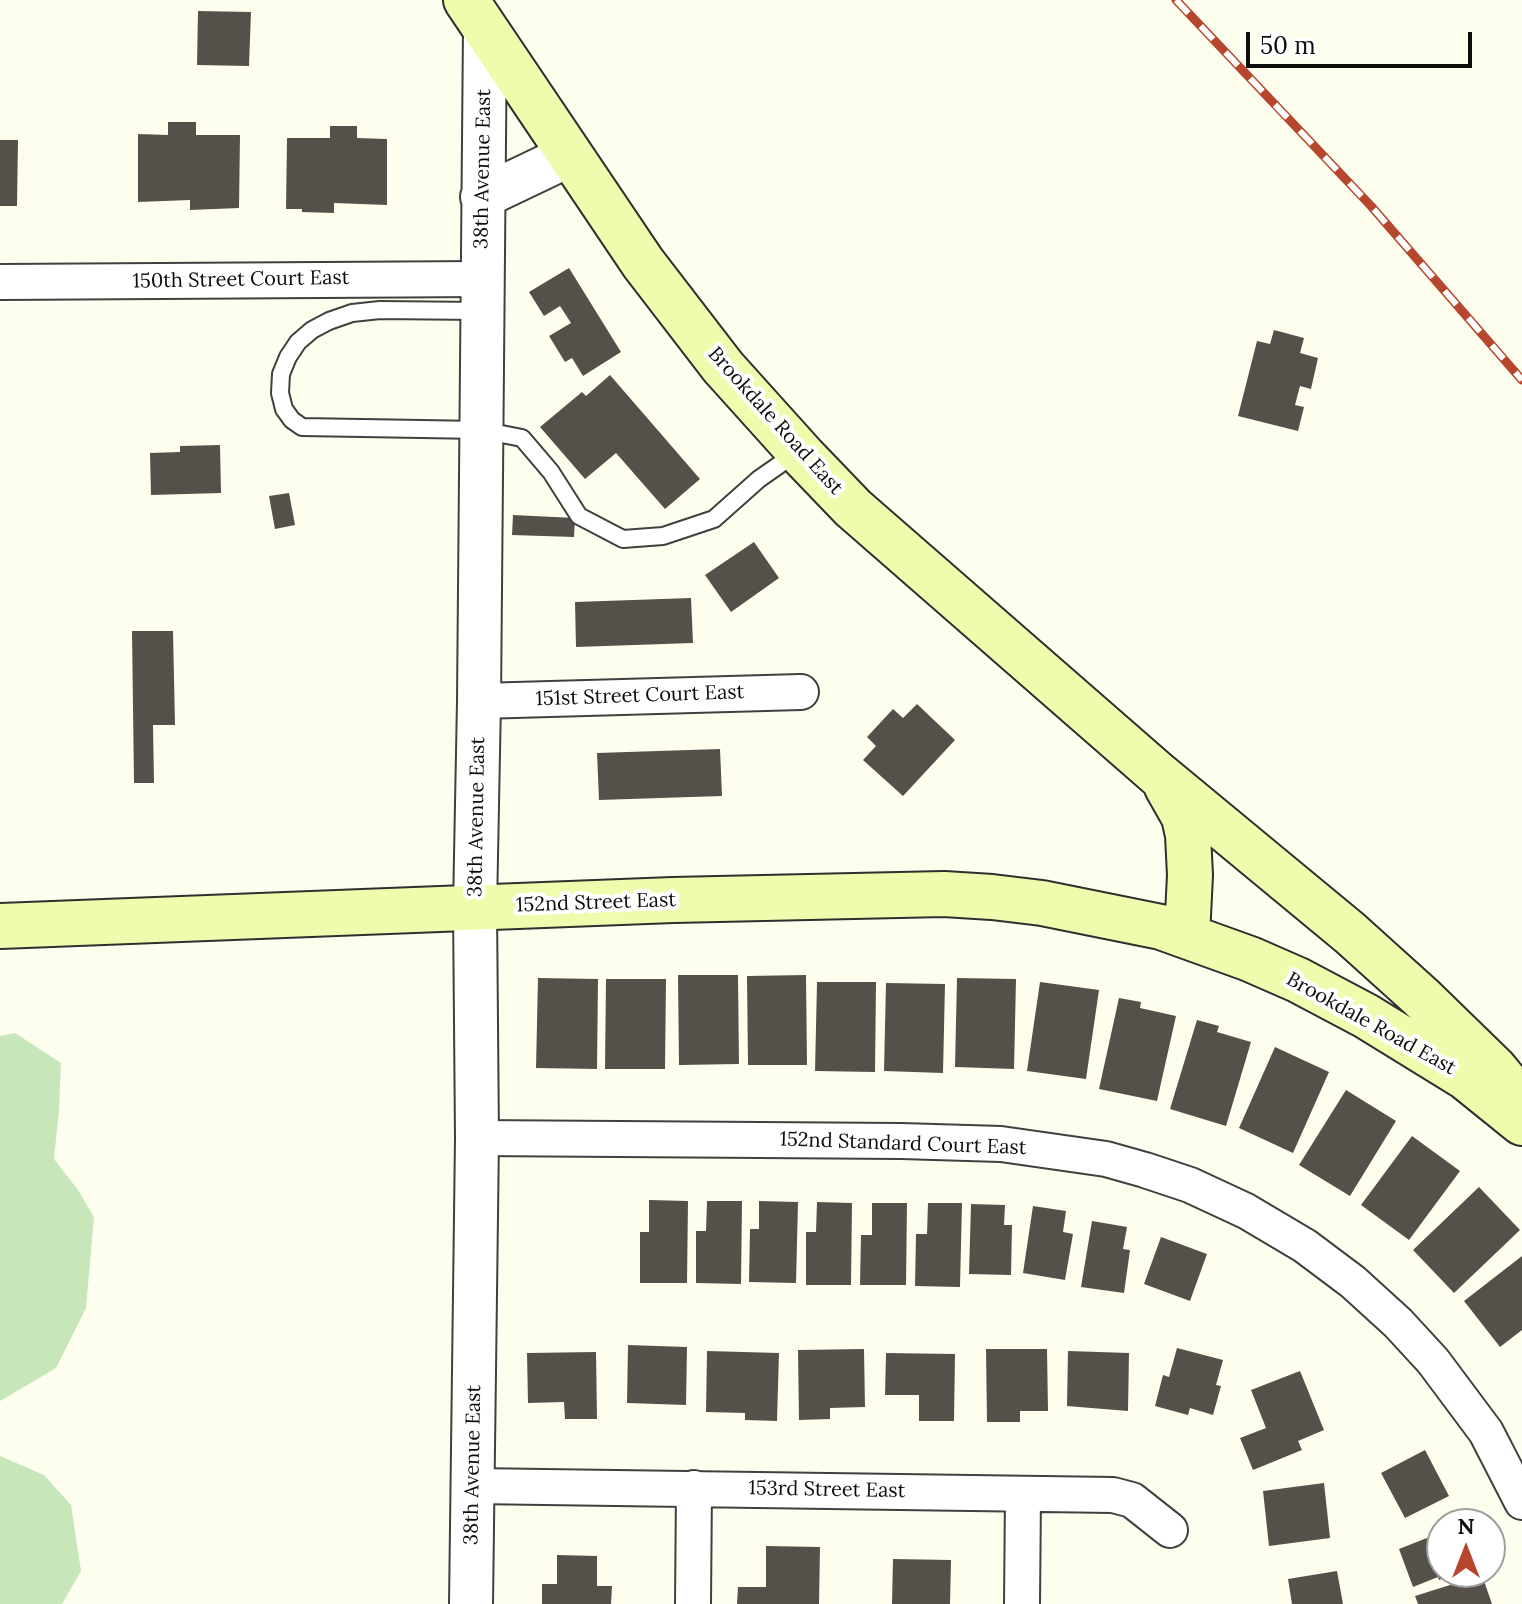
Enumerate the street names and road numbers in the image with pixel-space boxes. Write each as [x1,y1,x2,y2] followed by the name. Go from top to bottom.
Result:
[470,89,496,249] street label: 38th Avenue East
[132,266,350,294] street label: 150th Street Court East
[703,342,847,500] street label: Brookdale Road East
[535,680,745,712] street label: 151st Street Court East
[464,737,490,897] street label: 38th Avenue East
[516,888,676,918] street label: 152nd Street East
[1282,967,1460,1081] street label: Brookdale Road East
[779,1128,1027,1160] street label: 152nd Standard Court East
[460,1385,486,1545] street label: 38th Avenue East
[748,1477,906,1503] street label: 153rd Street East

